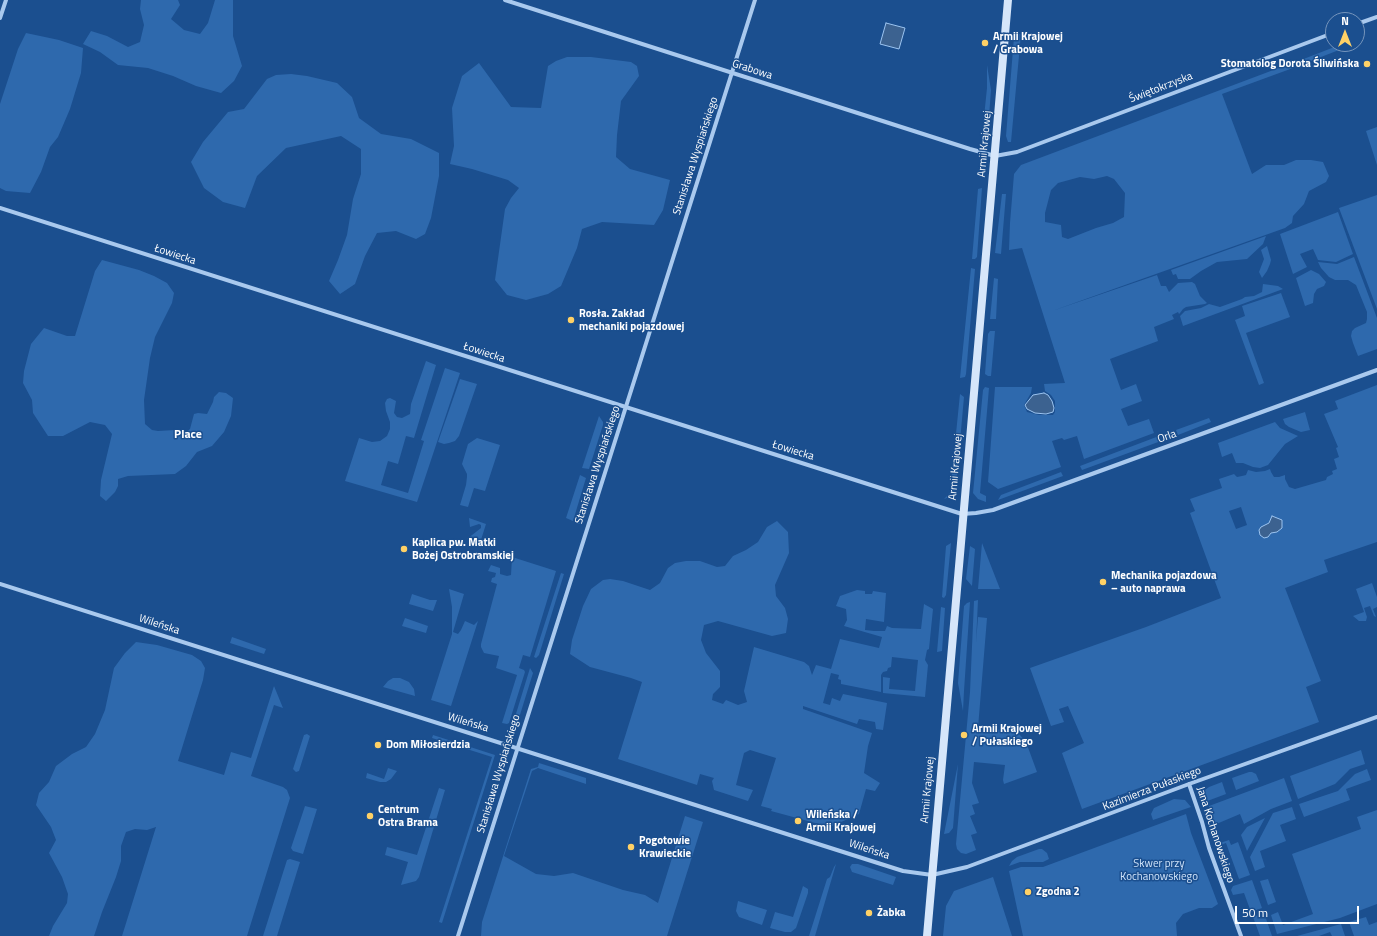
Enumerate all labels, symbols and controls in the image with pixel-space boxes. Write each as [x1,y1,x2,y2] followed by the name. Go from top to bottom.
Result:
[1325,12,1365,52] north arrow
[1341,13,1349,29] text: N
[993,30,1063,56] place label: Armii Krajowej / Grabowa
[980,38,990,48] marker: Armii Krajowej / Grabowa
[730,57,774,83] street label: Grabowa
[1221,57,1359,71] place label: Stomatolog Dorota Śliwińska
[1362,59,1372,69] marker: Stomatolog Dorota Śliwińska
[1127,70,1195,106] street label: Świętokrzyska
[671,95,721,217] street label: Stanisława Wyspiańskiego
[976,110,994,178] street label: Armii Krajowej
[153,242,197,268] street label: Łowiecka
[579,307,684,333] place label: Rosła. Zakład mechaniki pojazdowej
[566,315,576,325] marker: Rosła. Zakład mechaniki pojazdowej
[462,340,506,366] street label: Łowiecka
[573,404,623,526] street label: Stanisława Wyspiańskiego
[174,428,202,442] district label: Place
[1156,428,1178,446] street label: Orla
[947,433,965,501] street label: Armii Krajowej
[771,438,815,464] street label: Łowiecka
[412,536,514,562] place label: Kaplica pw. Matki Bożej Ostrobramskiej
[399,544,409,554] marker: Kaplica pw. Matki Bożej Ostrobramskiej
[1111,569,1217,595] place label: Mechanika pojazdowa – auto naprawa
[1098,577,1108,587] marker: Mechanika pojazdowa – auto naprawa
[137,612,181,638] street label: Wileńska
[446,711,490,735] street label: Wileńska
[475,713,523,835] street label: Stanisława Wyspiańskiego
[972,722,1042,748] place label: Armii Krajowej / Pułaskiego
[959,730,969,740] marker: Armii Krajowej / Pułaskiego
[386,738,470,752] place label: Dom Miłosierdzia
[373,740,383,750] marker: Dom Miłosierdzia
[919,756,937,824] street label: Armii Krajowej
[1101,764,1203,814] street label: Kazimierza Pułaskiego
[1193,785,1237,885] street label: Jana Kochanowskiego
[378,803,438,829] place label: Centrum Ostra Brama
[806,808,876,834] place label: Wileńska / Armii Krajowej
[365,811,375,821] marker: Centrum Ostra Brama
[793,816,803,826] marker: Wileńska / Armii Krajowej
[639,834,691,860] place label: Pogotowie Krawieckie
[847,837,891,863] street label: Wileńska
[626,842,636,852] marker: Pogotowie Krawieckie
[1120,857,1198,883] park label: Skwer przy Kochanowskiego
[1036,885,1080,899] place label: Zgodna 2
[1023,887,1033,897] marker: Zgodna 2
[1237,898,1361,924] scale bar
[1242,903,1268,922] text: 50 m
[877,906,906,920] place label: Żabka
[864,908,874,918] marker: Żabka

